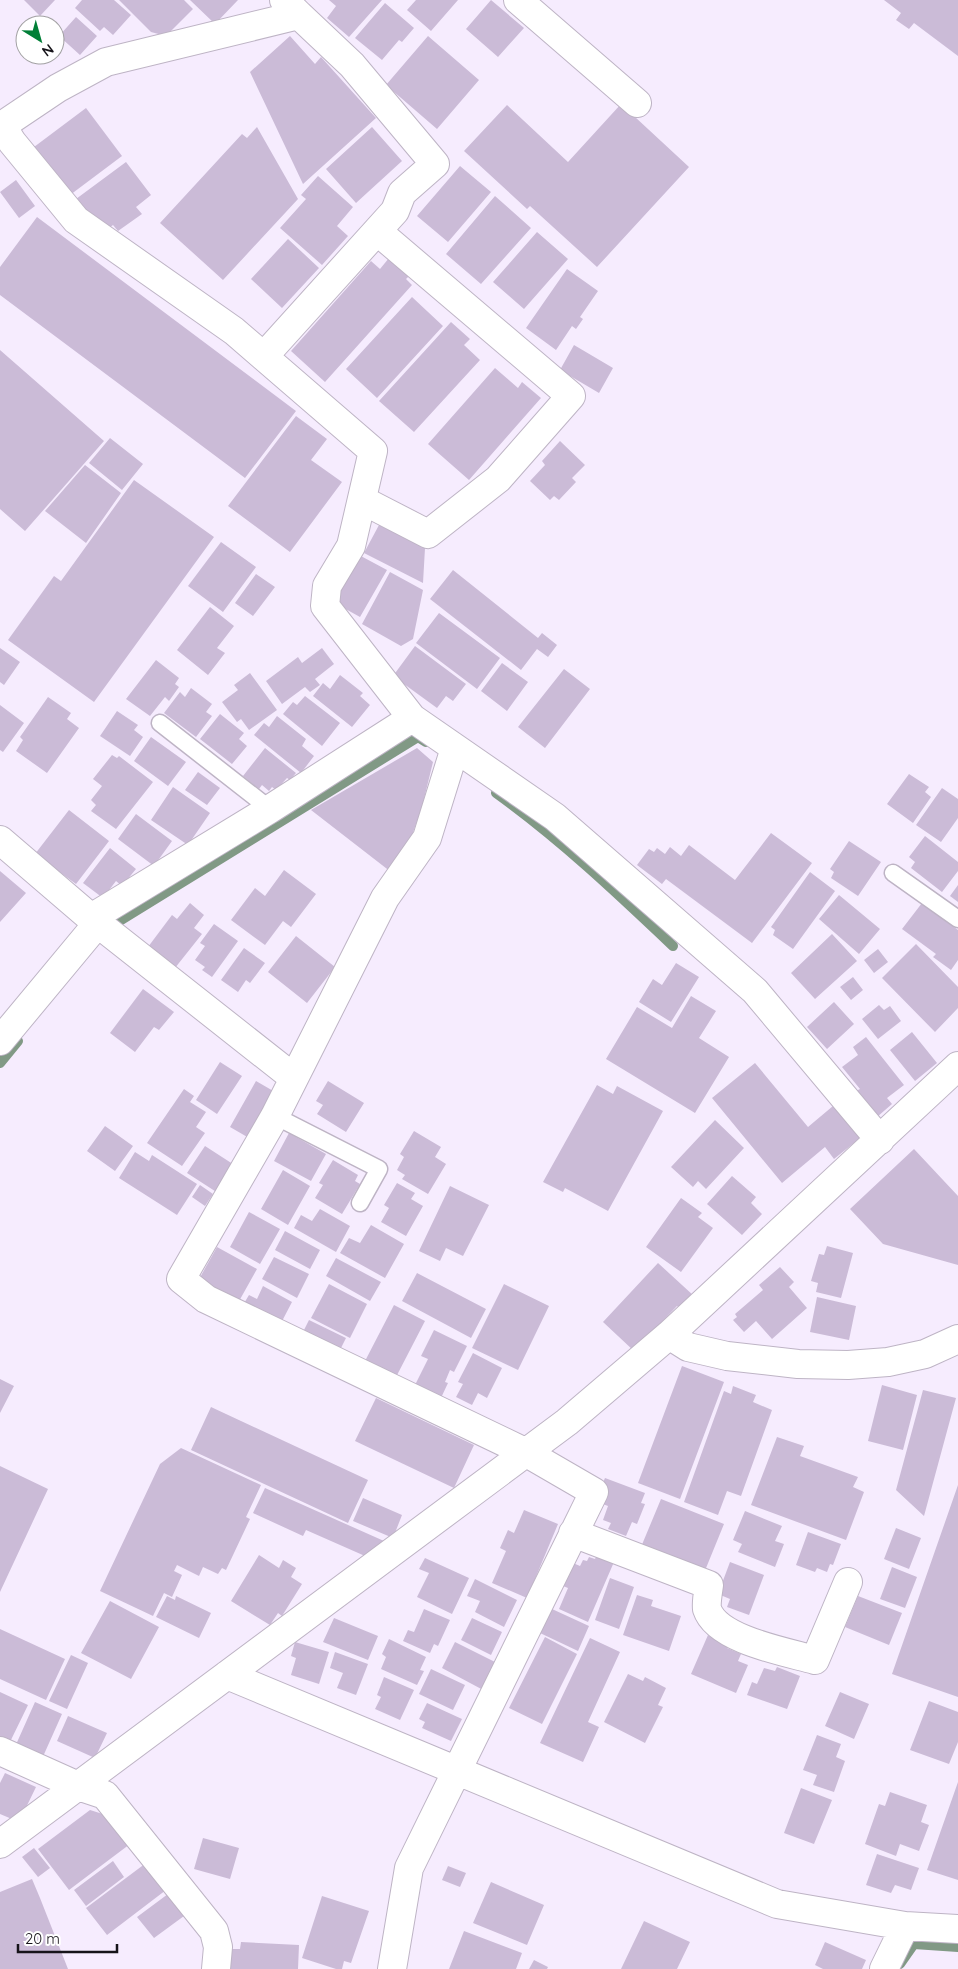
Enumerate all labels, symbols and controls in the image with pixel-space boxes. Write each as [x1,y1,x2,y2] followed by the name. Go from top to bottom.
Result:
[15,15,65,65] north arrow
[38,40,57,61] text: N
[18,1922,116,1954] scale bar
[25,1929,60,1948] text: 20 m

